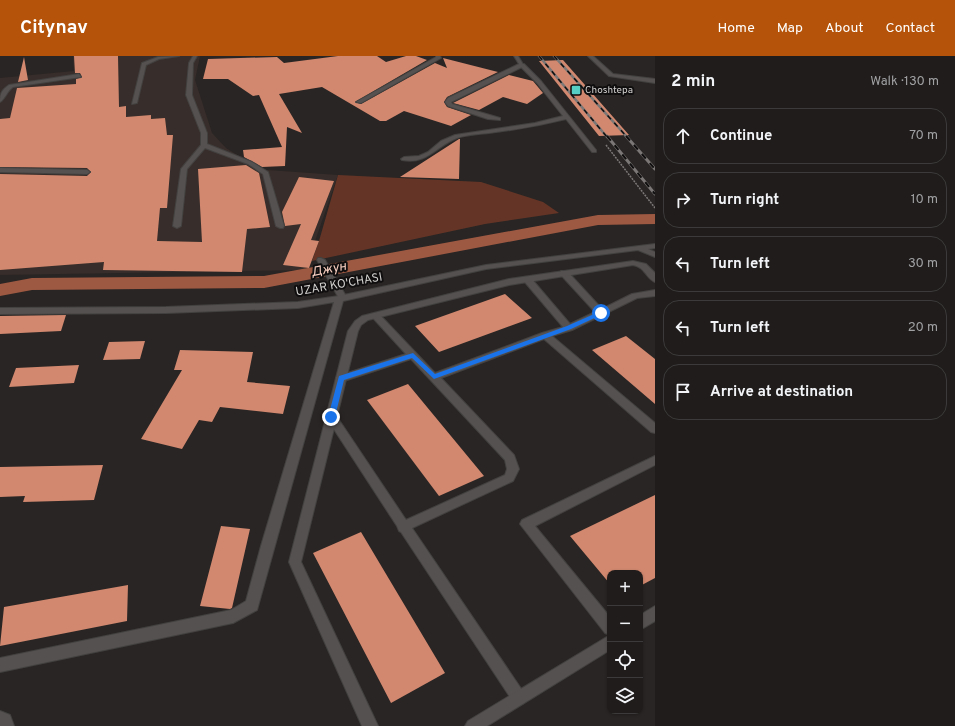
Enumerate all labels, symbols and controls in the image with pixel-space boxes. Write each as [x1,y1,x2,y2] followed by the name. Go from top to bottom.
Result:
[20,16,88,40] text: Citynav
[718,20,755,37] text: Home
[777,20,803,37] text: Map
[825,20,864,37] text: About
[886,20,935,37] text: Contact
[671,71,715,93] text: 2 min
[870,74,939,90] text: Walk · 130 m
[570,84,582,96] marker: Choshtepa
[585,84,633,97] place label: Choshtepa
[672,125,694,147] icon: ahead
[710,127,772,146] text: Continue
[909,128,938,144] text: 70 m
[672,189,694,211] icon: right
[710,191,779,210] text: Turn right
[911,192,938,208] text: 10 m
[672,253,694,275] icon: left
[710,255,770,274] text: Turn left
[908,256,938,272] text: 30 m
[310,259,348,281] water label: Джун
[294,269,384,301] street label: UZAR KO'CHASI
[592,304,610,322] route start
[672,317,694,339] icon: left
[710,319,770,338] text: Turn left
[908,320,938,336] text: 20 m
[672,381,694,403] icon: arrive
[710,383,853,402] text: Arrive at destination
[322,408,340,426] route end
[607,570,643,714] map controls
[607,570,643,606] button: +
[607,606,643,642] button: −
[607,642,643,678] button: locate
[607,678,643,714] button: layers

